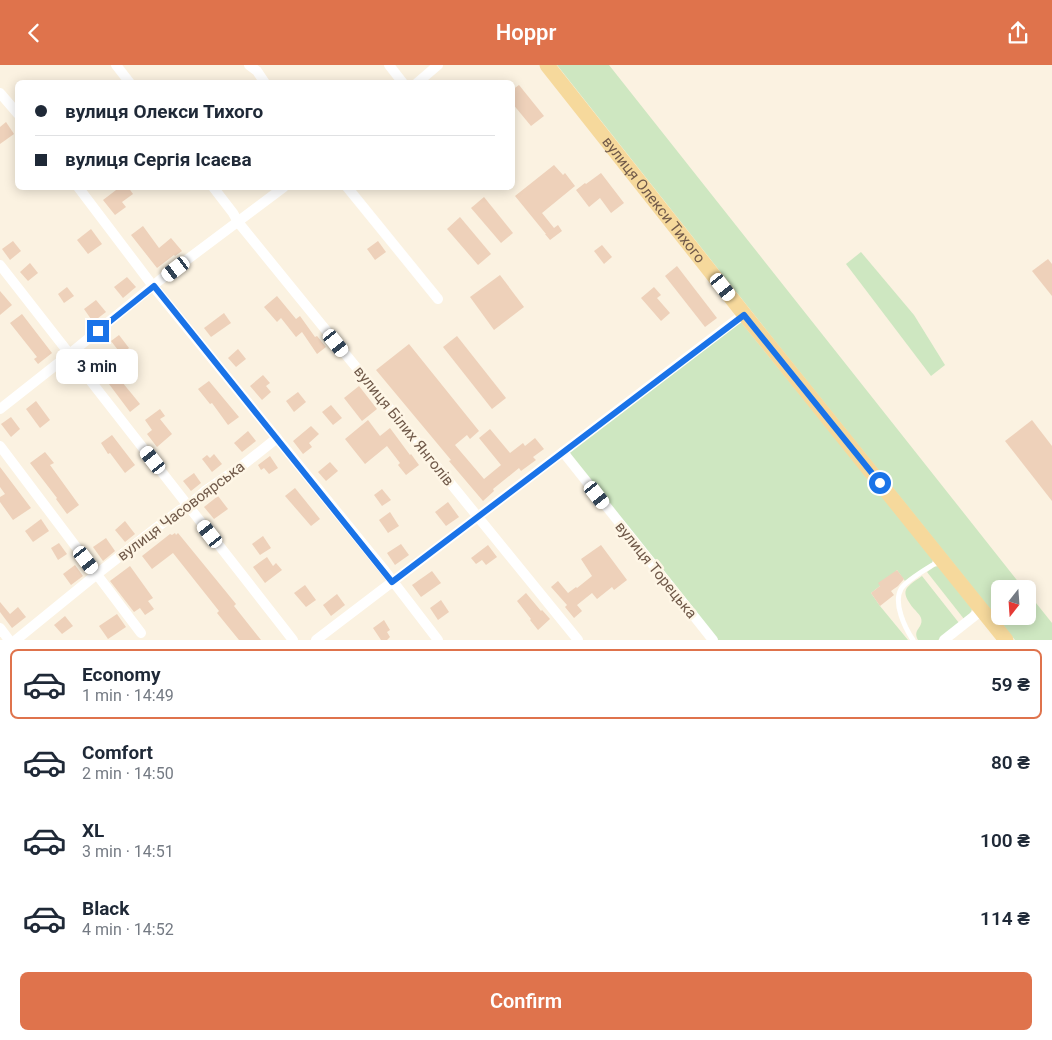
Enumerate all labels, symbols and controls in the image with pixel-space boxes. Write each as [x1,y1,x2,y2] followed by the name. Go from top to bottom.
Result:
[20,19,48,47] icon: back
[1004,19,1032,47] icon: share
[496,20,556,45] text: Hoppr
[65,100,263,123] text: вулиця Олекси Тихого
[598,133,709,267] street label: вулиця Олекси Тихого
[65,148,252,171] text: вулиця Сергія Ісаєва
[159,254,192,284] car
[707,271,738,303] car
[87,320,109,342] route end
[320,327,351,359] car
[57,349,139,383] callout: 3 min
[77,357,117,376] text: 3 min
[350,362,458,490] street label: вулиця Білих Янголів
[137,444,168,476] car
[114,457,248,565] street label: вулиця Часовоярська
[869,472,891,494] route start
[581,479,612,511] car
[194,518,225,550] car
[611,518,701,622] street label: вулиця Торецька
[70,544,101,576] car
[991,580,1036,625] north arrow
[991,580,1036,625] map controls
[22,662,67,707] icon: car
[82,663,161,686] text: Economy
[991,673,1030,696] text: 59 ₴
[82,686,174,705] text: 1 min · 14:49
[22,740,67,785] icon: car
[82,741,153,764] text: Comfort
[991,751,1030,774] text: 80 ₴
[82,764,174,783] text: 2 min · 14:50
[22,818,67,863] icon: car
[82,819,104,842] text: XL
[980,829,1030,852] text: 100 ₴
[82,842,174,861] text: 3 min · 14:51
[22,896,67,941] icon: car
[82,897,129,920] text: Black
[980,907,1030,930] text: 114 ₴
[82,920,174,939] text: 4 min · 14:52
[20,972,1032,1030] button: Confirm

